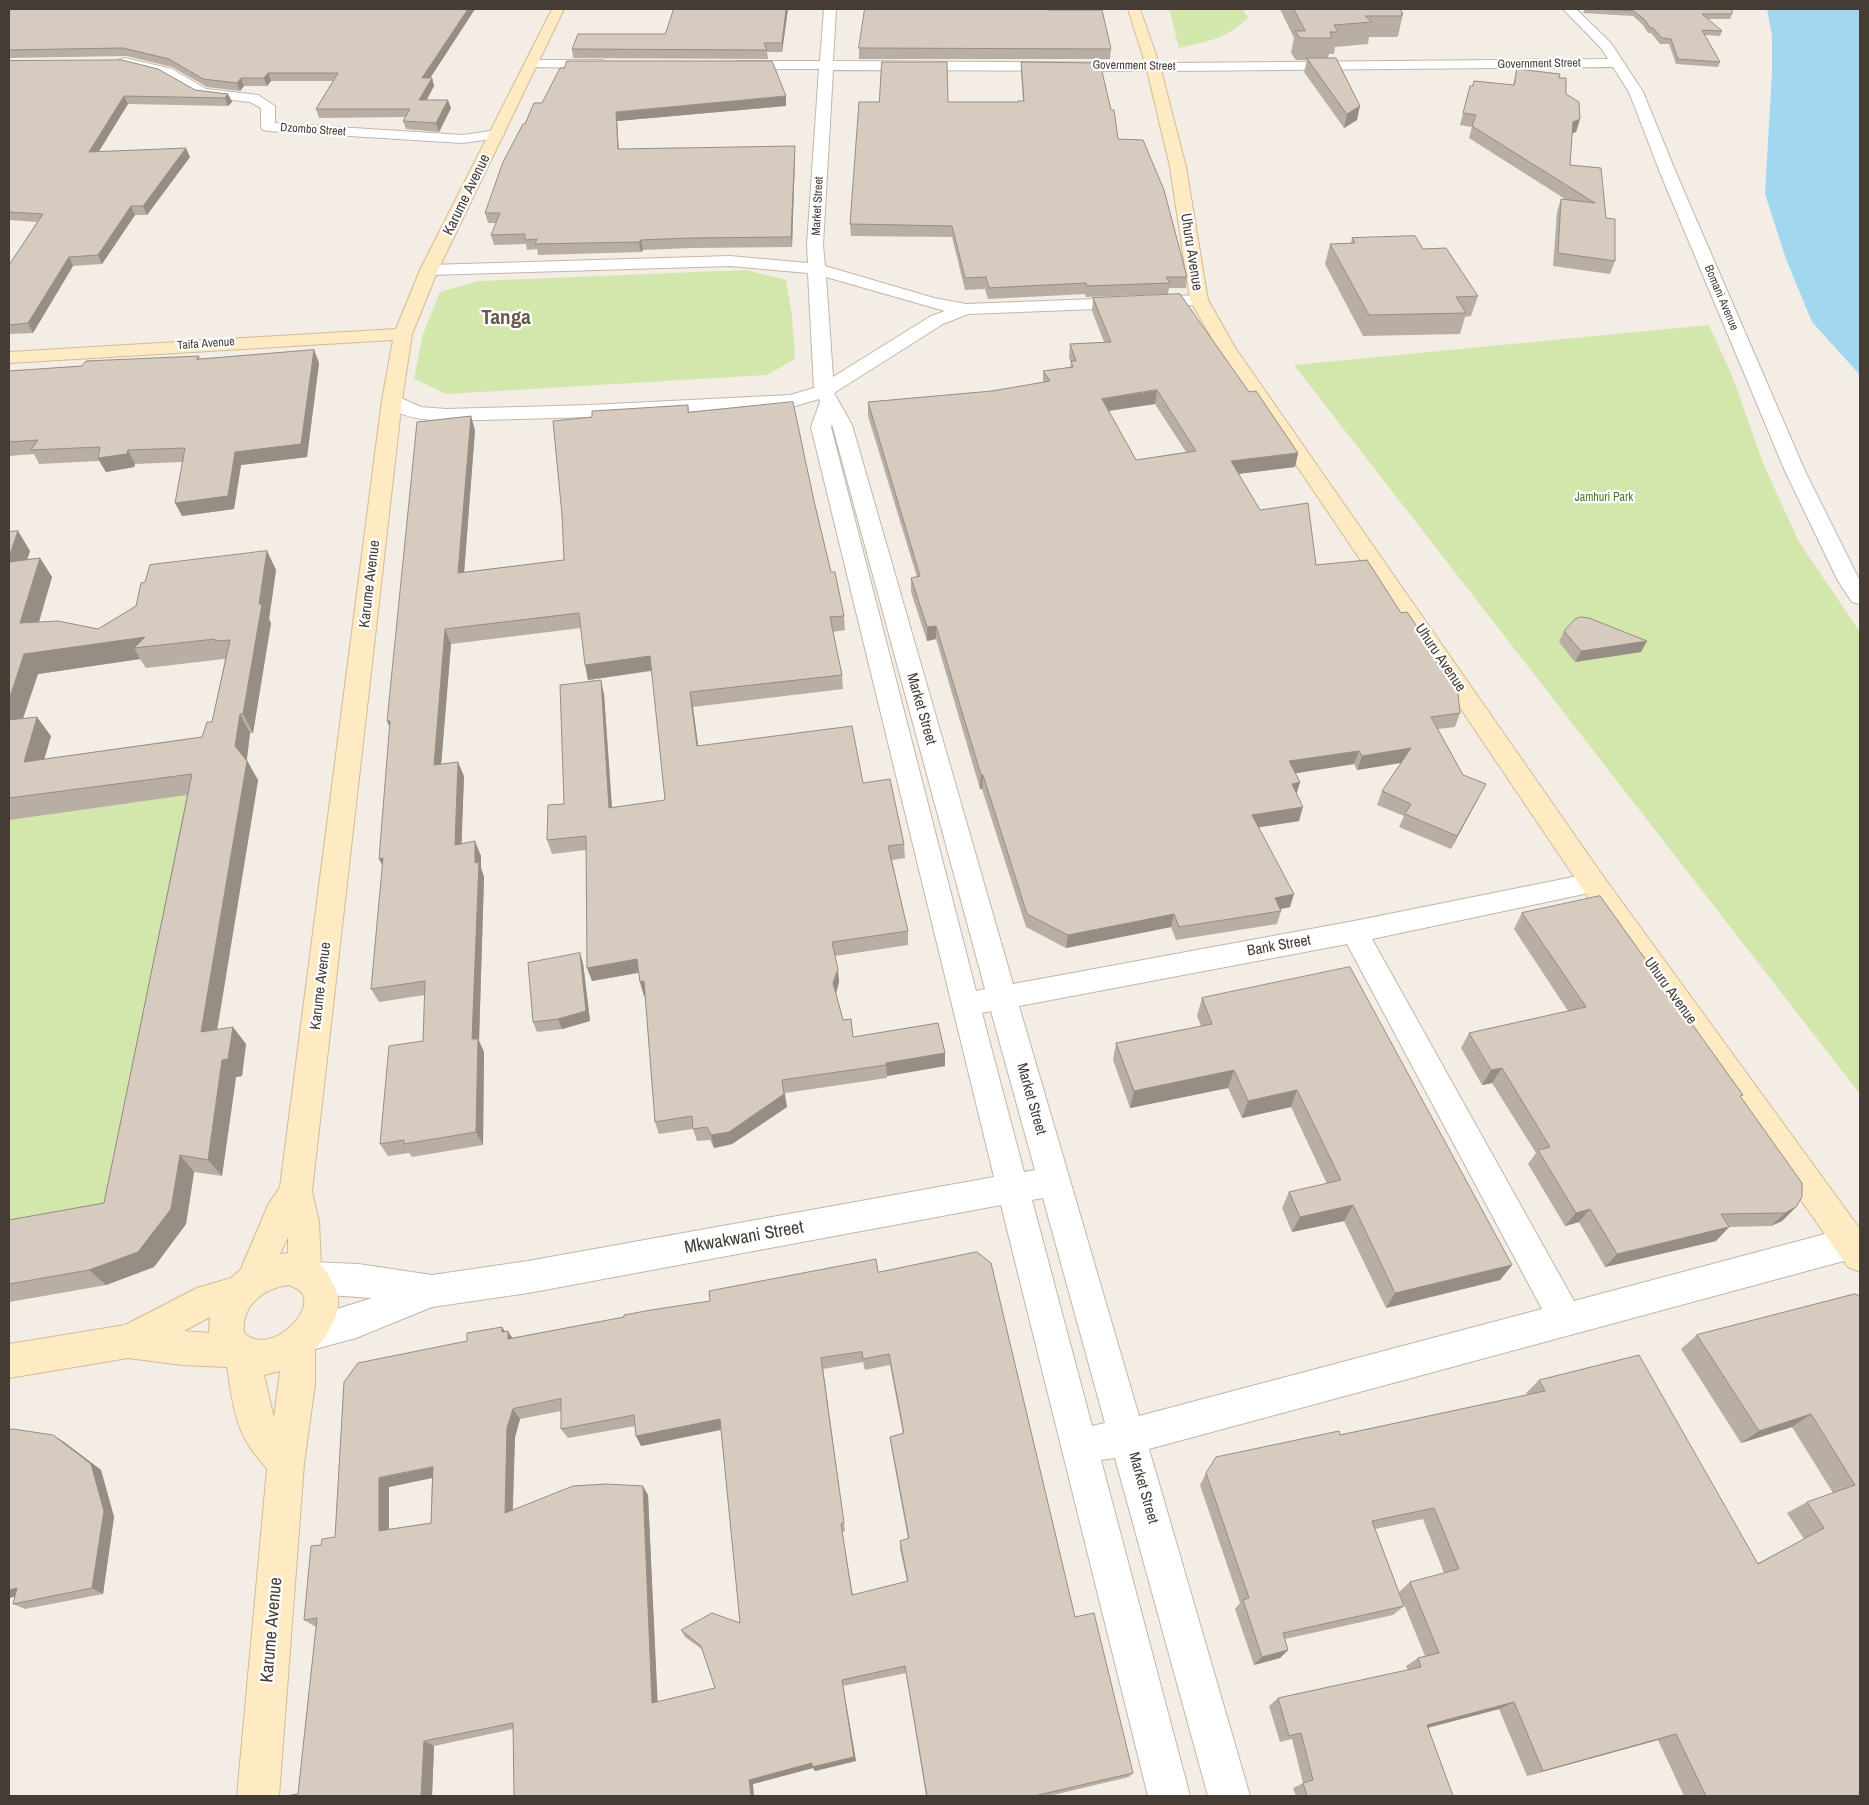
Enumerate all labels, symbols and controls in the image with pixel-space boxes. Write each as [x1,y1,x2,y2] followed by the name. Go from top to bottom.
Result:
[1497,56,1581,72] street label: Government Street
[1092,58,1176,74] street label: Government Street
[280,121,346,139] street label: Dzombo Street
[440,152,494,238] street label: Karume Avenue
[809,176,827,236] street label: Market Street
[1176,212,1206,292] street label: Uhuru Avenue
[1701,263,1741,333] street label: Bomani Avenue
[481,305,531,331] district label: Tanga
[177,335,235,353] street label: Taifa Avenue
[1575,491,1633,505] park label: Jamhuri Park
[356,539,384,629] street label: Karume Avenue
[1411,620,1469,696] street label: Uhuru Avenue
[902,671,940,747] street label: Market Street
[1246,932,1312,960] street label: Bank Street
[307,941,335,1031] street label: Karume Avenue
[1640,954,1700,1028] street label: Uhuru Avenue
[1012,1061,1050,1137] street label: Market Street
[683,1217,805,1259] street label: Mkwakwani Street
[1124,1450,1162,1526] street label: Market Street
[257,1576,287,1684] street label: Karume Avenue

